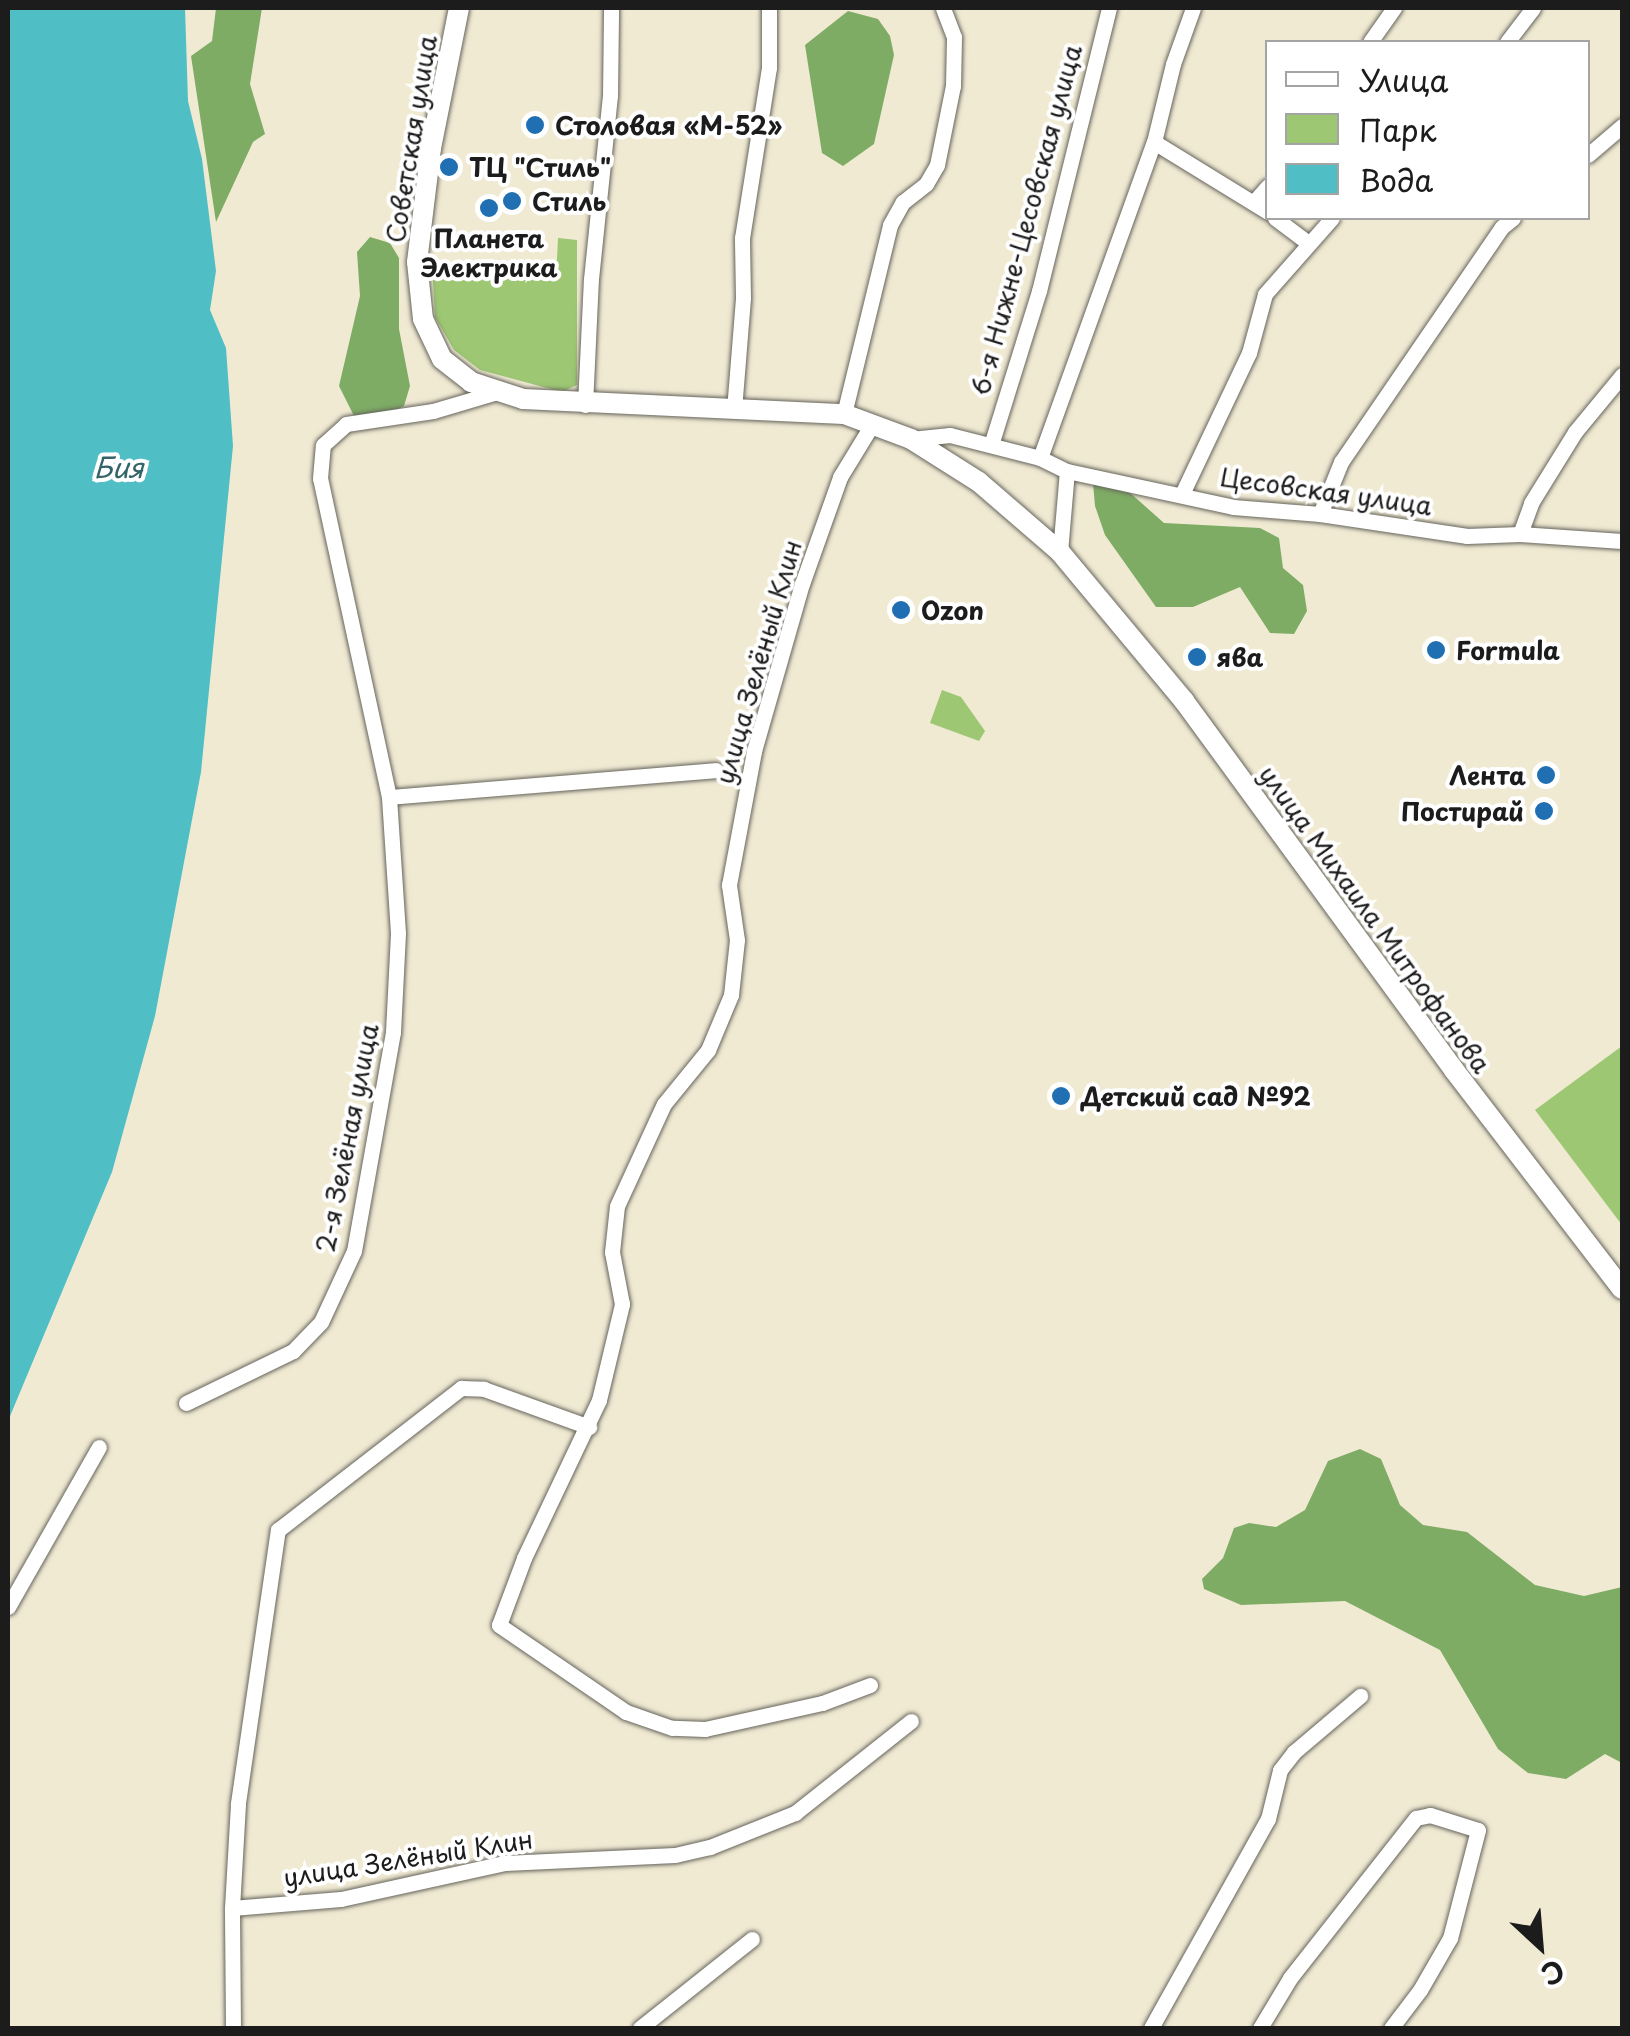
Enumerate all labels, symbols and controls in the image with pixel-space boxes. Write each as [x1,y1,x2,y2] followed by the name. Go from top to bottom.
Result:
[380,32,442,246] street label: Советская улица
[1265,40,1590,220] legend
[965,41,1087,399] street label: 6-я Нижне-Цесовская улица
[1359,57,1448,102] text: Улица
[1359,107,1436,152] text: Парк
[555,110,782,140] place label: Столовая «М-52»
[524,114,546,136] marker: Столовая «М-52»
[469,152,612,182] place label: ТЦ "Стиль"
[438,156,460,178] marker: ТЦ "Стиль"
[1359,157,1433,202] text: Вода
[532,186,606,216] place label: Стиль
[501,190,523,212] marker: Стиль
[478,197,500,219] marker: Планета Электрика
[420,224,558,283] place label: Планета Электрика
[94,450,144,484] water label: Бия
[1217,461,1435,521] street label: Цесовская улица
[708,535,808,789] street label: улица Зелёный Клин
[921,595,984,625] place label: Ozon
[890,599,912,621] marker: Ozon
[1456,635,1560,665] place label: Formula
[1425,639,1447,661] marker: Formula
[1217,642,1263,672] place label: ява
[1186,646,1208,668] marker: ява
[1252,758,1498,1080] street label: улица Михаила Митрофанова
[1449,760,1526,790] place label: Лента
[1535,764,1557,786] marker: Лента
[1401,796,1524,826] place label: Постирай
[1533,800,1555,822] marker: Постирай
[310,1020,384,1256] street label: 2-я Зелёная улица
[1081,1081,1312,1111] place label: Детский сад №92
[1050,1085,1072,1107] marker: Детский сад №92
[280,1823,536,1893] street label: улица Зелёный Клин
[1490,1896,1590,1996] north arrow
[1534,1949,1572,1997] text: С

